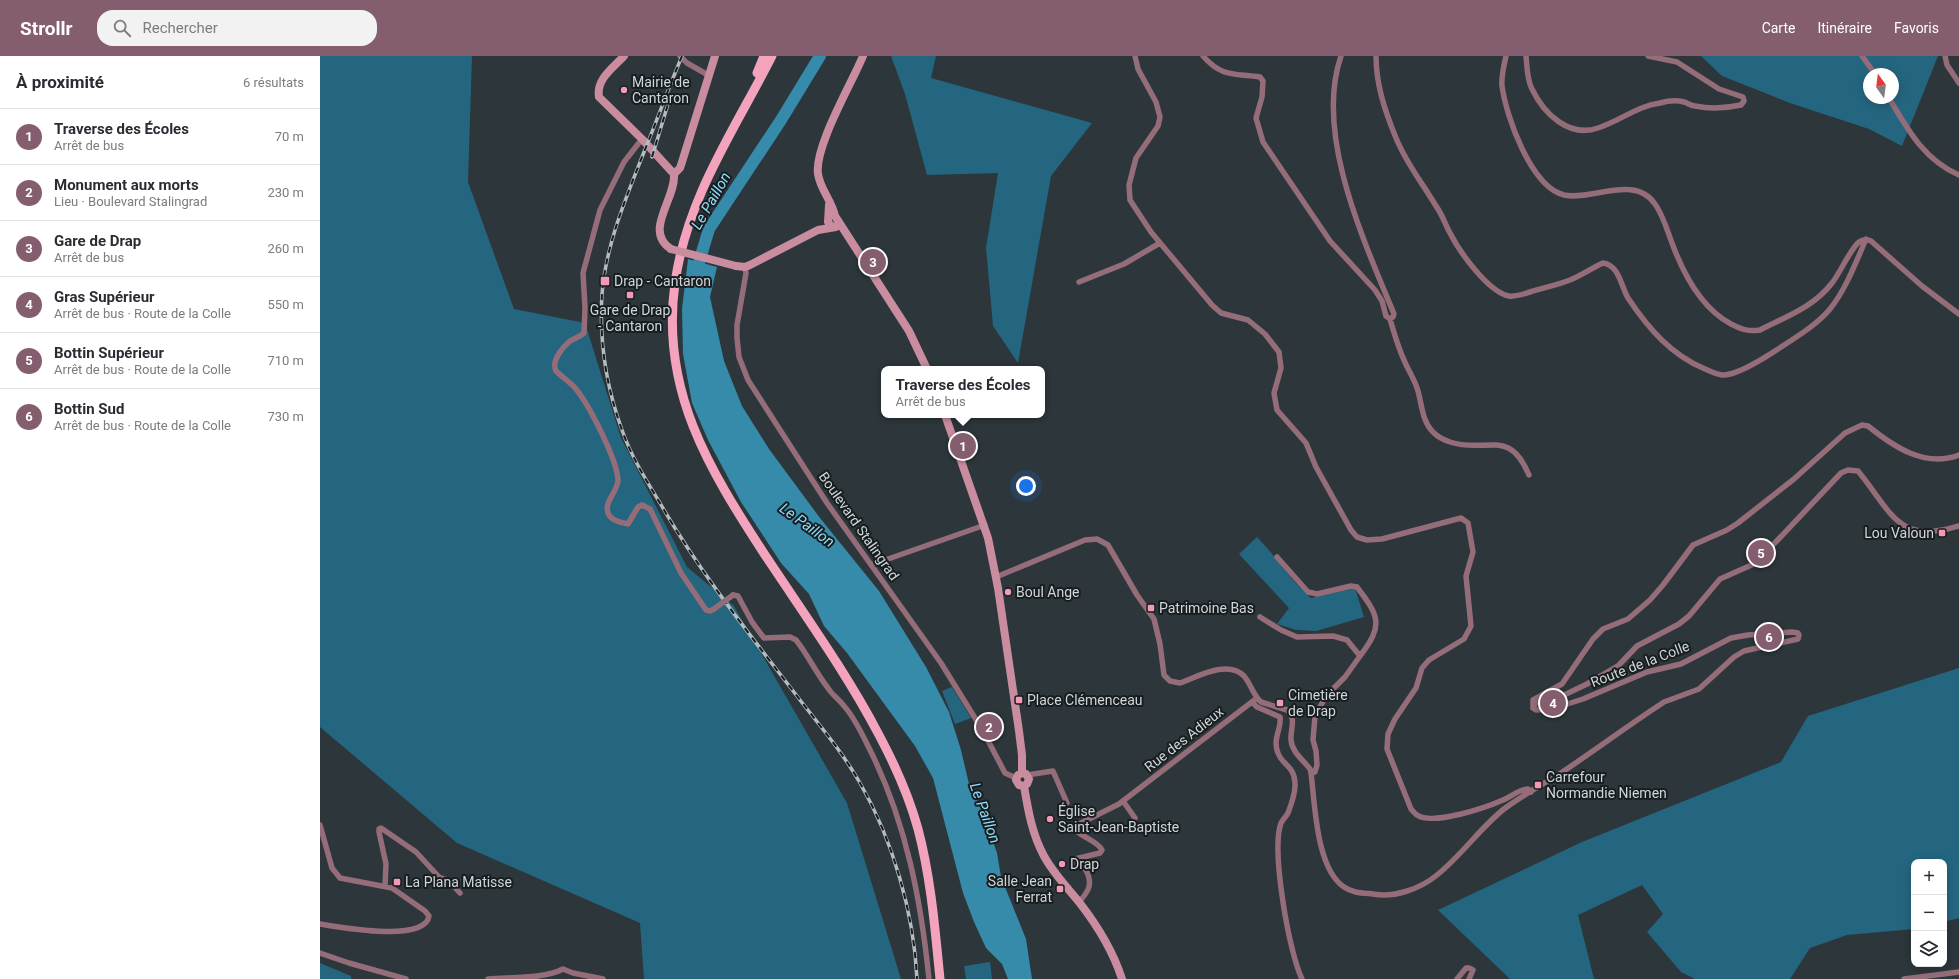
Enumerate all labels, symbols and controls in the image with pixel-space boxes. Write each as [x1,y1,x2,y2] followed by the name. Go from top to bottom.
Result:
[97,10,377,46] search box
[20,17,73,40] text: Strollr
[111,17,133,39] icon: search
[143,19,218,37] text: Rechercher
[1762,20,1795,36] text: Carte
[1817,20,1872,36] text: Itinéraire
[1894,20,1939,36] text: Favoris
[1863,68,1899,104] north arrow
[16,72,104,92] text: À proximité
[632,74,690,106] place label: Mairie de Cantaron
[243,75,304,90] text: 6 résultats
[619,85,629,95] marker: Mairie de Cantaron
[54,120,189,138] text: Traverse des Écoles
[25,129,33,144] text: 1
[275,129,304,144] text: 70 m
[54,138,124,153] text: Arrêt de bus
[687,169,735,233] water label: Le Paillon
[54,176,199,194] text: Monument aux morts
[25,185,33,200] text: 2
[267,185,304,200] text: 230 m
[54,194,207,209] text: Lieu · Boulevard Stalingrad
[54,232,141,250] text: Gare de Drap
[25,241,33,256] text: 3
[267,241,304,256] text: 260 m
[860,247,886,277] pin: 3
[54,250,124,265] text: Arrêt de bus
[614,273,711,289] place label: Drap - Cantaron
[599,275,611,287] marker: Drap - Cantaron
[54,288,155,306] text: Gras Supérieur
[625,290,635,300] marker: Gare de Drap - Cantaron
[25,297,33,312] text: 4
[267,297,304,312] text: 550 m
[590,302,670,334] place label: Gare de Drap - Cantaron
[54,306,231,321] text: Arrêt de bus · Route de la Colle
[54,344,164,362] text: Bottin Supérieur
[25,353,33,368] text: 5
[267,353,304,368] text: 710 m
[54,362,231,377] text: Arrêt de bus · Route de la Colle
[881,366,1045,418] popup
[896,376,1030,394] text: Traverse des Écoles
[896,394,966,409] text: Arrêt de bus
[54,400,124,418] text: Bottin Sud
[25,409,33,424] text: 6
[267,409,304,424] text: 730 m
[54,418,231,433] text: Arrêt de bus · Route de la Colle
[950,431,976,461] pin: 1
[816,469,902,583] street label: Boulevard Stalingrad
[1016,476,1036,496] your location
[776,499,838,551] water label: Le Paillon
[1864,525,1934,541] place label: Lou Valoun
[1937,528,1947,538] marker: Lou Valoun
[1748,538,1774,568] pin: 5
[1016,584,1079,600] place label: Boul Ange
[1003,587,1013,597] marker: Boul Ange
[1159,600,1254,616] place label: Patrimoine Bas
[1146,603,1156,613] marker: Patrimoine Bas
[1756,622,1782,652] pin: 6
[1588,638,1692,690] street label: Route de la Colle
[1288,687,1348,719] place label: Cimetière de Drap
[1540,688,1566,718] pin: 4
[1027,692,1143,708] place label: Place Clémenceau
[1014,695,1024,705] marker: Place Clémenceau
[1275,698,1285,708] marker: Cimetière de Drap
[1141,703,1227,775] street label: Rue des Adieux
[976,712,1002,742] pin: 2
[1546,769,1667,801] place label: Carrefour Normandie Niemen
[966,780,1004,846] water label: Le Paillon
[1533,780,1543,790] marker: Carrefour Normandie Niemen
[1058,802,1179,835] place label: Église Saint-Jean-Baptiste
[1045,814,1055,824] marker: Église Saint-Jean-Baptiste
[1070,856,1099,872] place label: Drap
[1057,859,1067,869] marker: Drap
[1911,859,1947,967] map controls
[1911,859,1947,895] button: +
[988,873,1052,905] place label: Salle Jean Ferrat
[405,874,512,890] place label: La Plana Matisse
[392,877,402,887] marker: La Plana Matisse
[1055,884,1065,894] marker: Salle Jean Ferrat
[1911,895,1947,931] button: −
[1911,931,1947,967] button: layers

